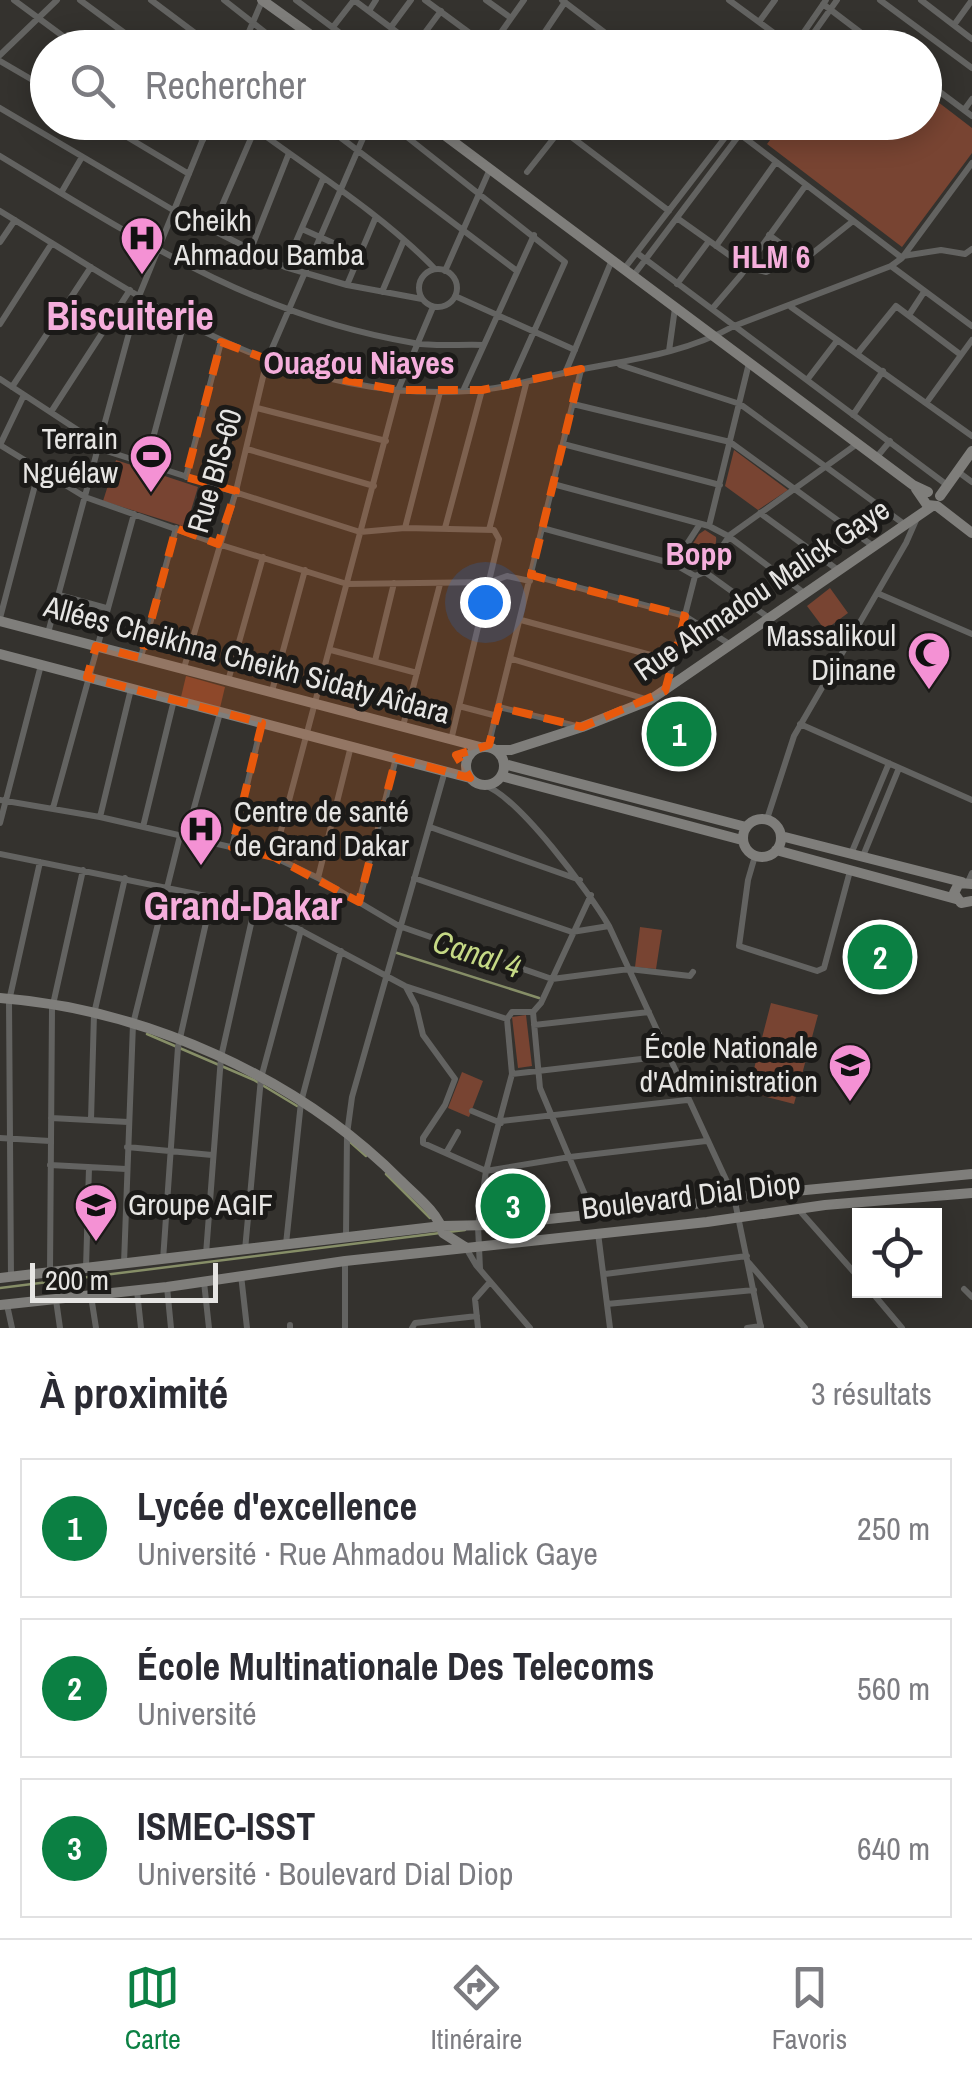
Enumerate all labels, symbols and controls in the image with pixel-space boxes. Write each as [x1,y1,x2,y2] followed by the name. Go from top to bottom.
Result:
[30,30,942,140] search box
[65,58,120,113] icon: search
[145,60,306,111] text: Rechercher
[173,200,364,274] place label: Cheikh Ahmadou Bamba
[119,215,165,276] hospital icon: Cheikh Ahmadou Bamba
[732,235,810,278] district label: HLM 6
[46,289,214,342] district label: Biscuiterie
[263,341,455,384] district label: Ouagou Niayes
[177,404,251,537] street label: Rue BIS-60
[22,418,118,492] place label: Terrain Nguélaw
[128,433,174,494] sports icon: Terrain Nguélaw
[626,489,897,689] street label: Rue Ahmadou Malick Gaye
[665,532,733,575] district label: Bopp
[460,577,511,628] your location
[39,585,455,733] street label: Allées Cheikhna Cheikh Sidaty Aîdara
[766,615,896,689] place label: Massalikoul Djinane
[906,630,952,691] mosque icon: Massalikoul Djinane
[646,696,712,772] pin: 1
[234,791,410,865] place label: Centre de santé de Grand Dakar
[178,806,224,867] hospital icon: Centre de santé de Grand Dakar
[144,879,343,932] district label: Grand-Dakar
[428,919,527,988] water label: Canal 4
[848,920,912,994] pin: 2
[640,1027,818,1101] place label: École Nationale d'Administration
[827,1042,873,1103] school or university icon: École Nationale d'Administration
[579,1162,803,1228] street label: Boulevard Dial Diop
[480,1168,546,1244] pin: 3
[73,1182,119,1243] school or university icon: Groupe AGIF
[128,1184,273,1224] place label: Groupe AGIF
[852,1208,942,1298] map controls
[852,1208,942,1298] button: locate
[30,1258,218,1302] scale bar
[45,1261,109,1299] text: 200 m
[40,1365,228,1421] text: À proximité
[811,1372,932,1415] text: 3 résultats
[137,1481,417,1532] text: Lycée d'excellence
[67,1507,82,1550] text: 1
[857,1507,930,1550] text: 250 m
[137,1532,598,1575] text: Université · Rue Ahmadou Malick Gaye
[137,1641,654,1692] text: École Multinationale Des Telecoms
[67,1667,82,1710] text: 2
[857,1667,930,1710] text: 560 m
[137,1692,257,1735] text: Université
[137,1801,315,1852] text: ISMEC-ISST
[67,1827,82,1870] text: 3
[857,1827,930,1870] text: 640 m
[137,1852,513,1895] text: Université · Boulevard Dial Diop
[125,1960,181,2058] tab: Carte
[430,1960,522,2058] tab: Itinéraire
[772,1960,847,2058] tab: Favoris

